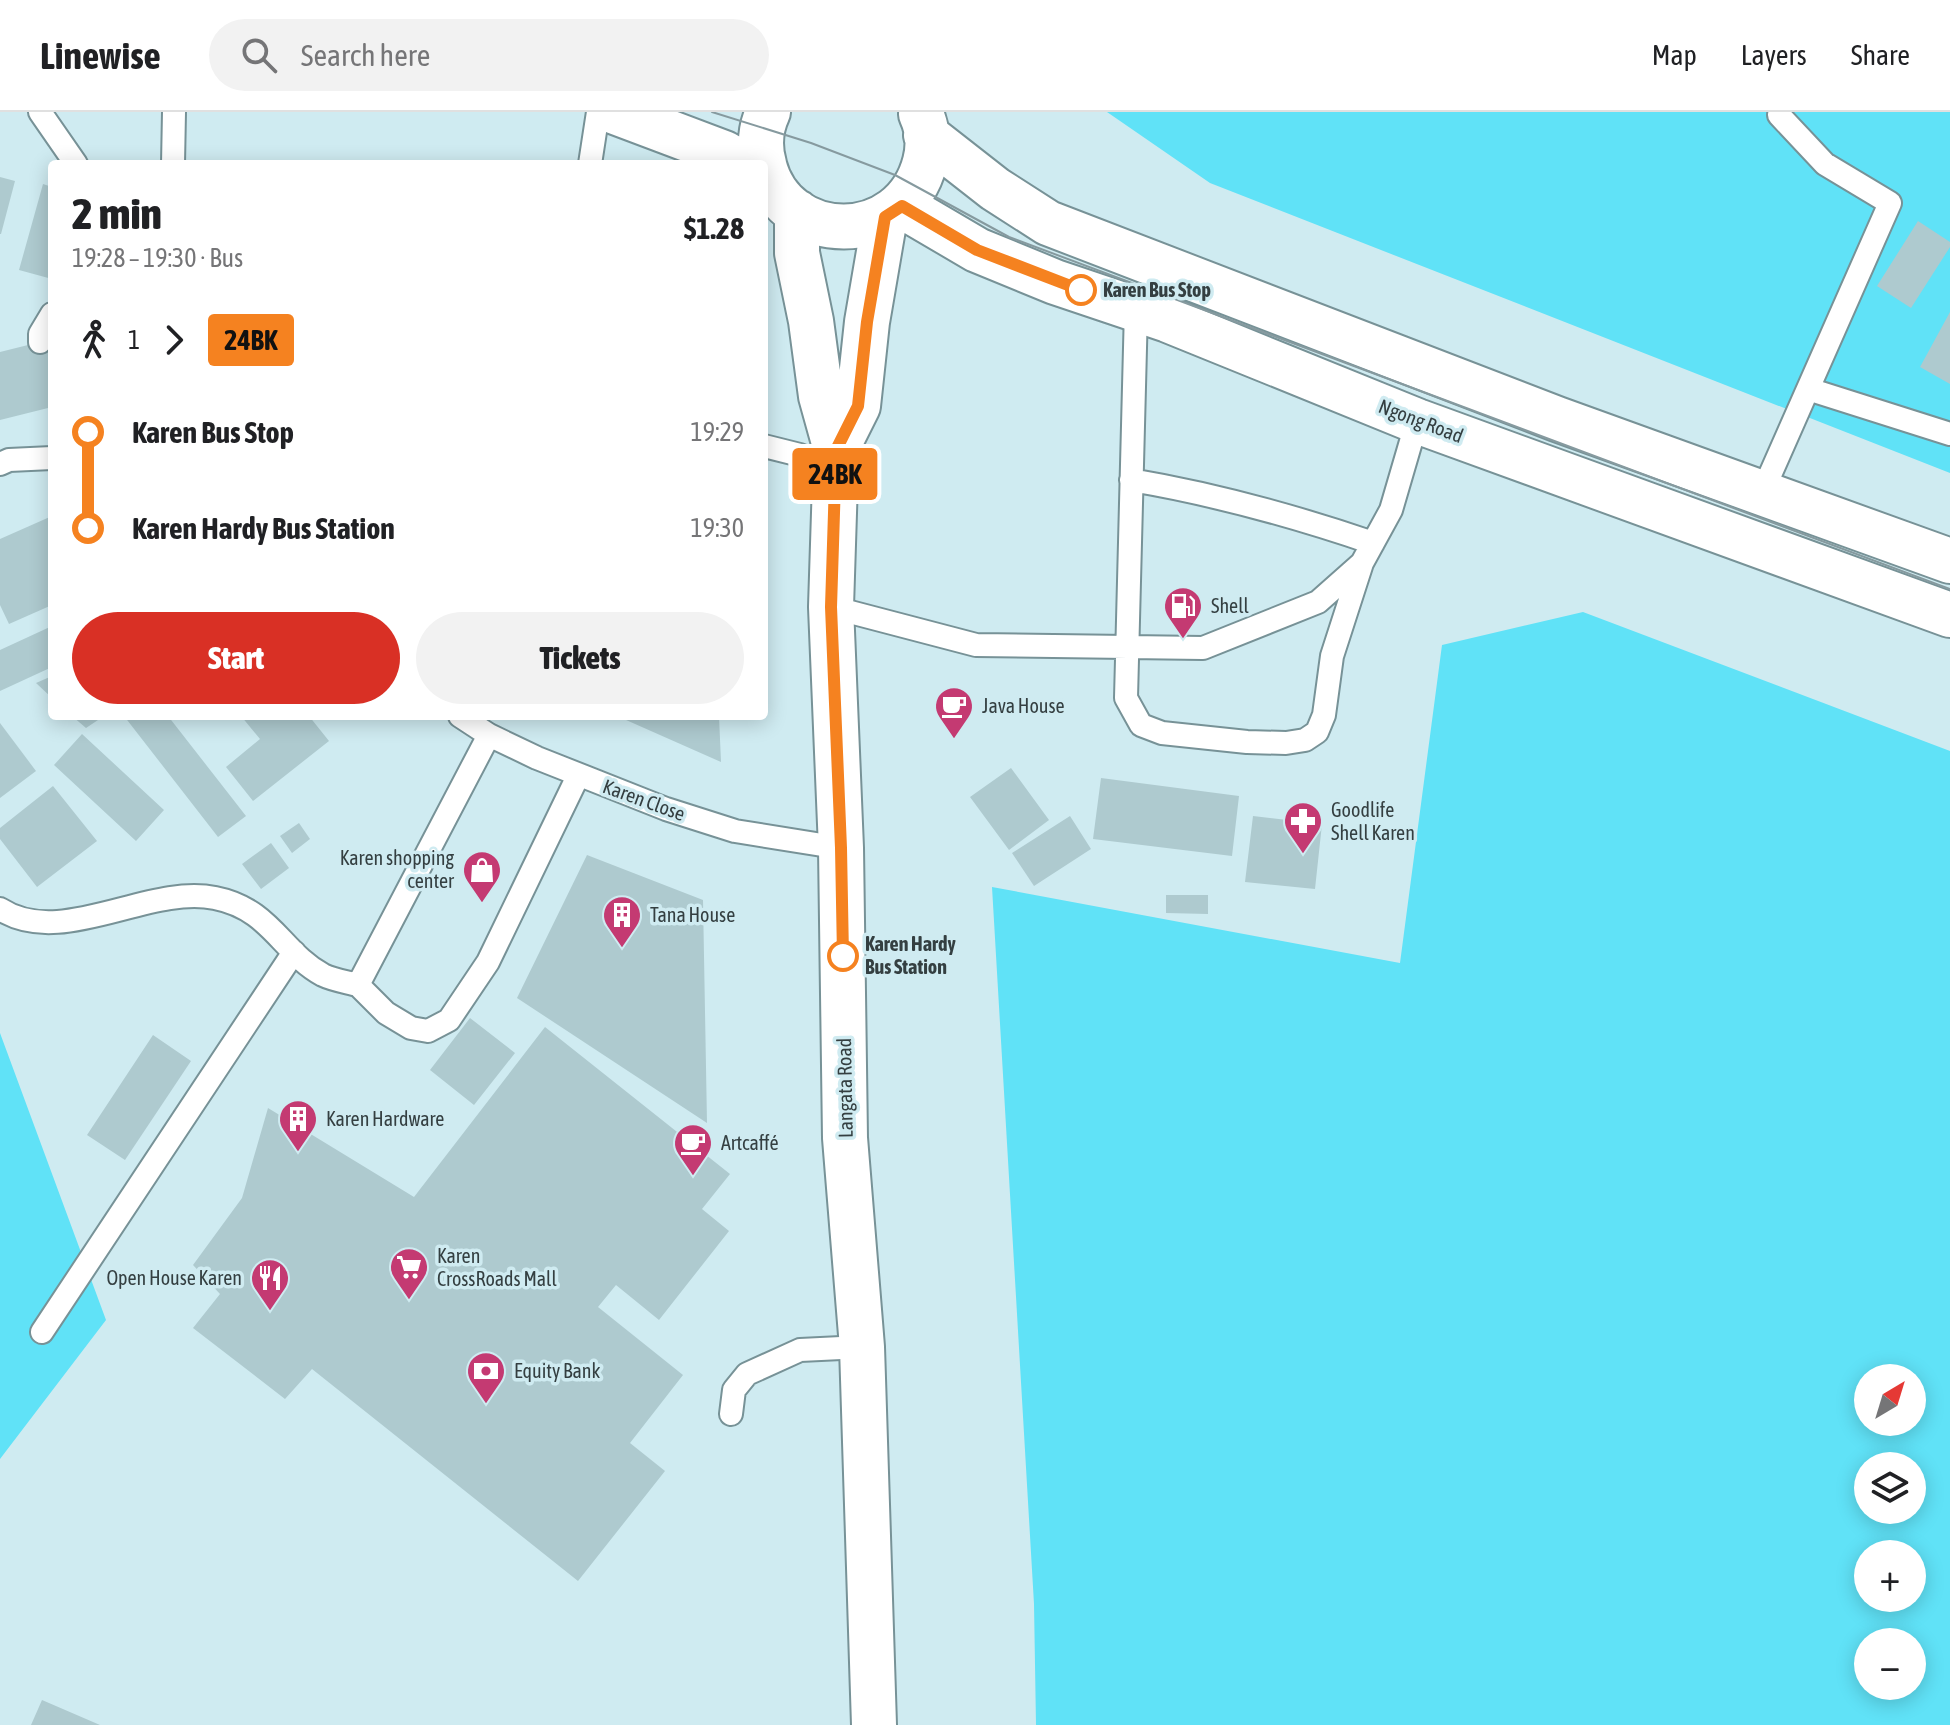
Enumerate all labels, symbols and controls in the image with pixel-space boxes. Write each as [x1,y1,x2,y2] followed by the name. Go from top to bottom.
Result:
[209,19,769,91] search box
[237,33,281,77] icon: search
[40,34,161,77] text: Linewise
[301,38,430,72] text: Search here
[1652,39,1697,71] text: Map
[1741,39,1807,71] text: Layers
[1851,39,1910,71] text: Share
[72,188,162,238] text: 2 min
[684,211,744,245] text: $1.28
[72,243,243,273] text: 19:28 – 19:30 · Bus
[1066,275,1096,305] marker: Karen Bus Stop
[1103,278,1211,301] place label: Karen Bus Stop
[72,318,116,362] icon: walk
[152,318,196,362] icon: forward
[224,324,278,356] text: 24BK
[128,325,140,355] text: 1
[1376,394,1467,447] street label: Ngong Road
[132,415,294,449] text: Karen Bus Stop
[690,417,744,447] text: 19:29
[779,448,891,500] line badge: 24BK
[808,458,862,490] text: 24BK
[132,511,395,545] text: Karen Hardy Bus Station
[690,513,744,543] text: 19:30
[1162,585,1204,640] fuel station icon: Shell
[1211,594,1249,617] place label: Shell
[72,612,400,704] button: Start
[416,612,744,704] button: Tickets
[933,685,975,740] cafe icon: Java House
[982,694,1065,717] place label: Java House
[600,774,688,825] street label: Karen Close
[1331,798,1415,844] place label: Goodlife Shell Karen
[1282,800,1324,855] pharmacy icon: Goodlife Shell Karen
[340,846,455,892] place label: Karen shopping center
[461,849,503,904] shop icon: Karen shopping center
[601,894,643,949] building icon: Tana House
[650,903,735,926] place label: Tana House
[865,932,956,978] place label: Karen Hardy Bus Station
[828,941,858,971] marker: Karen Hardy Bus Station
[832,1038,857,1138] street label: Langata Road
[277,1098,319,1153] building icon: Karen Hardware
[326,1107,444,1130] place label: Karen Hardware
[672,1122,714,1177] cafe icon: Artcaffé
[721,1131,779,1154] place label: Artcaffé
[437,1244,557,1290] place label: Karen CrossRoads Mall
[388,1246,430,1301] supermarket icon: Karen CrossRoads Mall
[249,1257,291,1312] restaurant icon: Open House Karen
[106,1266,242,1289] place label: Open House Karen
[465,1350,507,1405] bank icon: Equity Bank
[514,1359,600,1382] place label: Equity Bank
[1854,1364,1926,1436] north arrow
[1854,1364,1926,1700] map controls
[1854,1452,1926,1524] button: layers
[1854,1540,1926,1612] button: +
[1854,1628,1926,1700] button: −

